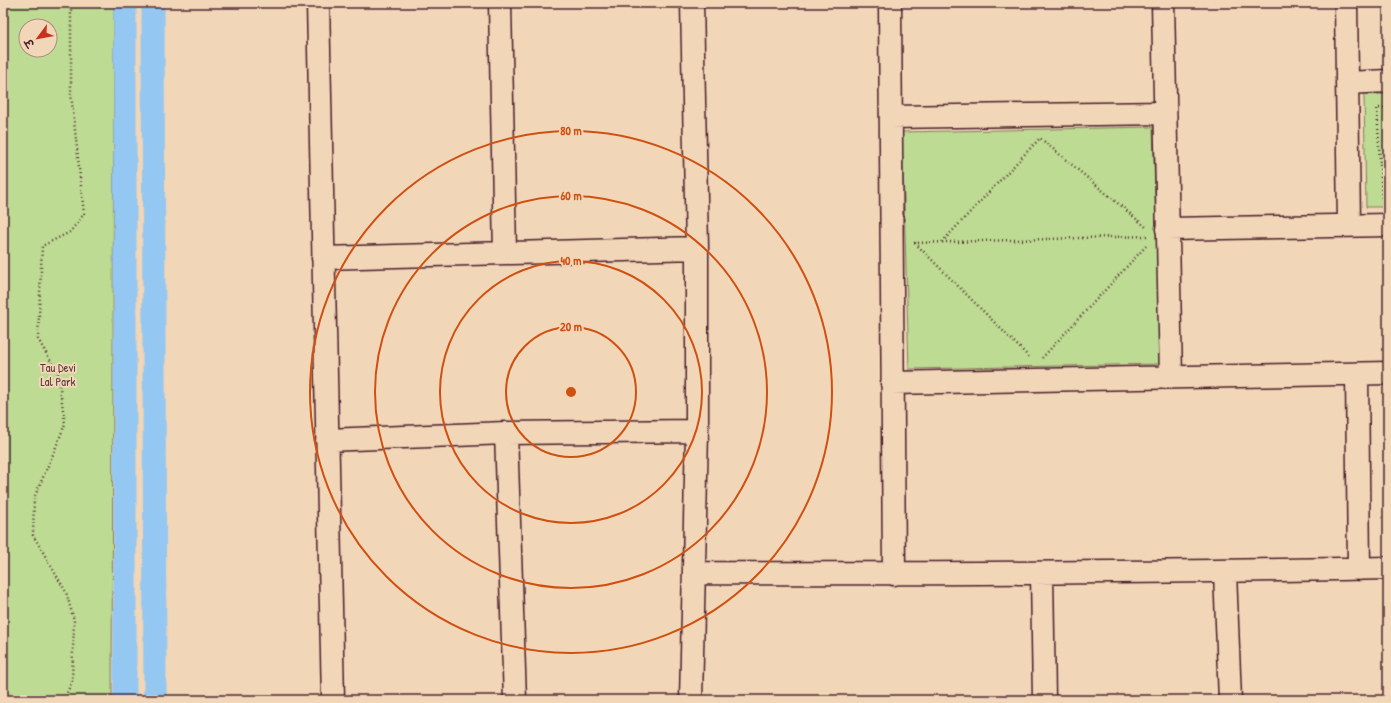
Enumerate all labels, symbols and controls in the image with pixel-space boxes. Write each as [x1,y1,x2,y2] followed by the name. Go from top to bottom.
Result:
[18,18,58,58] north arrow
[21,35,38,51] text: उ
[560,122,582,139] text: 80 m
[560,187,582,204] text: 60 m
[561,252,581,269] text: 40 m
[560,318,582,335] text: 20 m
[40,359,76,390] park label: Tau Devi Lal Park
[564,385,578,399] centre of rings

